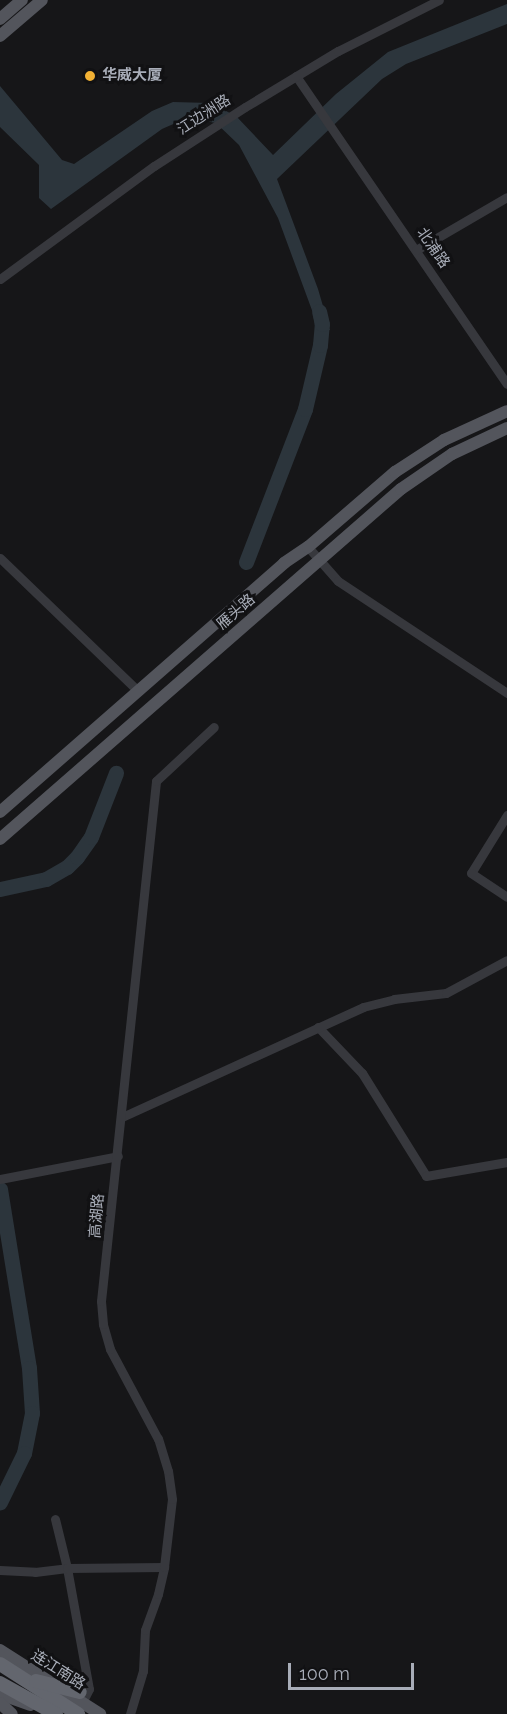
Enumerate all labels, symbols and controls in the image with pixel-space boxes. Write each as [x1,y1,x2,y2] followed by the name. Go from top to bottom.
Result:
[102,67,162,85] place label: 华威大厦
[83,69,97,83] marker: 华威大厦
[174,91,234,139] street label: 江边洲路
[413,224,453,272] street label: 北浦路
[213,590,259,634] street label: 雁头路
[86,1193,108,1239] street label: 高湖路
[28,1646,88,1694] street label: 连江南路
[291,1651,417,1689] scale bar
[299,1663,350,1684] text: 100 m

